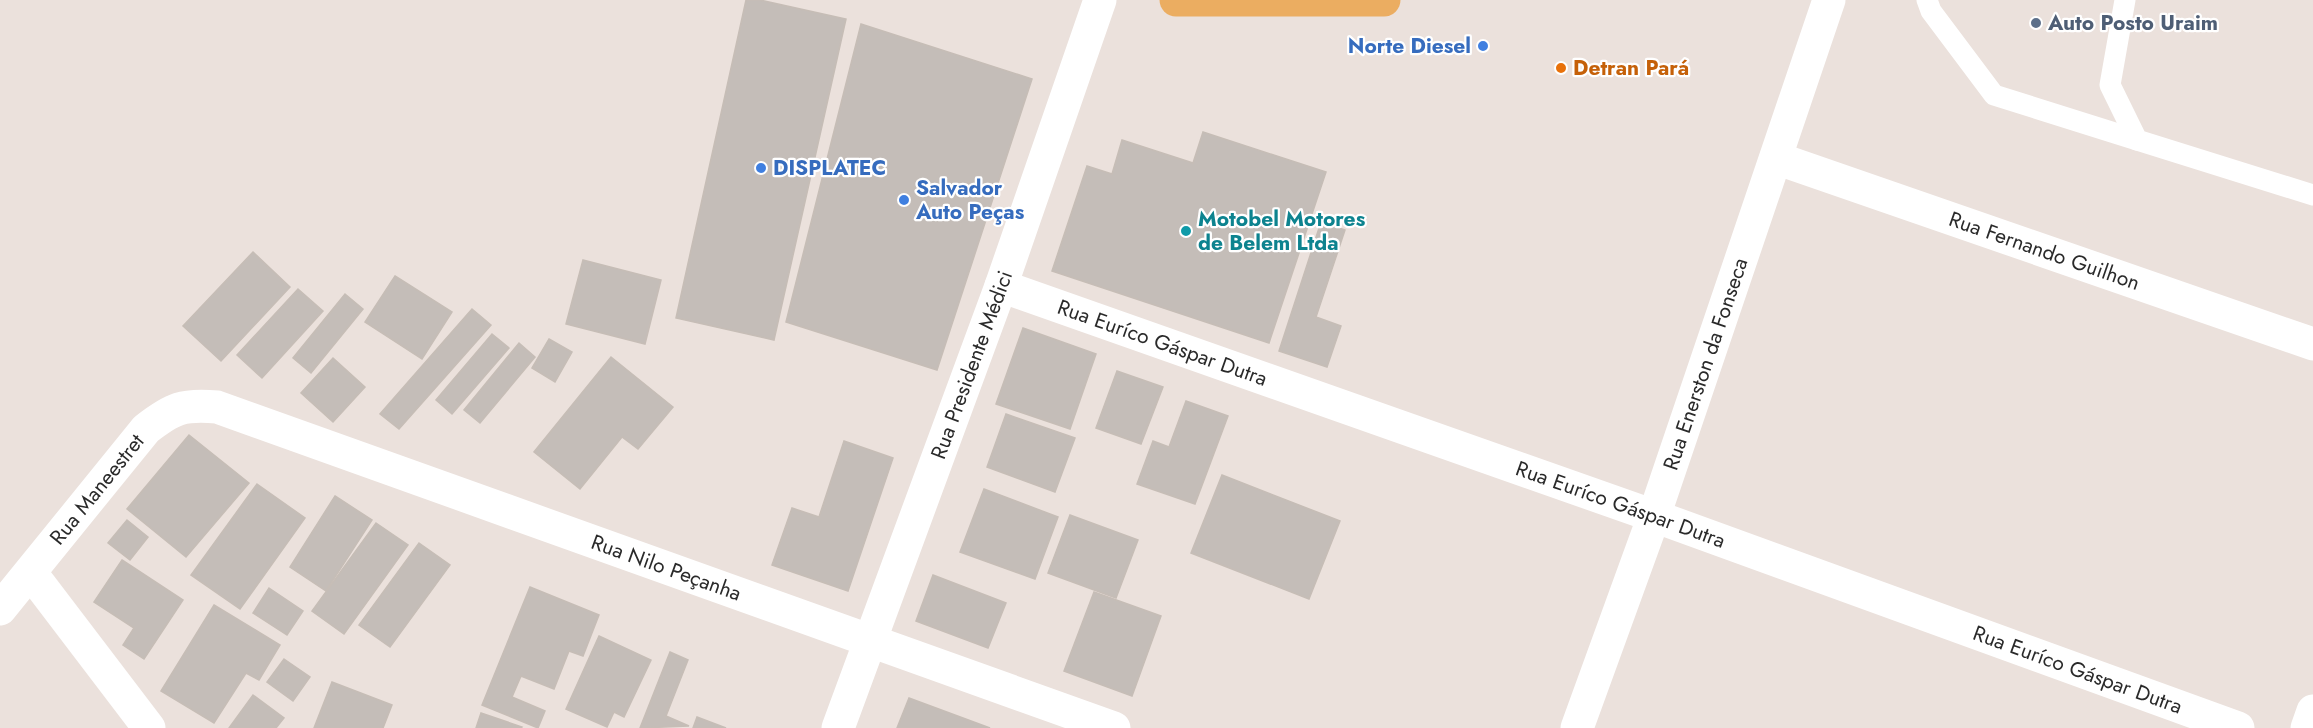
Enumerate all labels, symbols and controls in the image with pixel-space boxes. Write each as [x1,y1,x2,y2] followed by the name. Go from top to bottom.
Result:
[2047,8,2218,38] place label: Auto Posto Uraim
[2029,16,2043,30] marker: Auto Posto Uraim
[1348,31,1471,61] place label: Norte Diesel
[1476,39,1490,53] marker: Norte Diesel
[1573,53,1689,83] place label: Detran Pará
[1554,61,1568,75] marker: Detran Pará
[773,153,886,183] place label: DISPLATEC
[754,161,768,175] marker: DISPLATEC
[915,173,1025,227] place label: Salvador Auto Peças
[897,193,911,207] marker: Salvador Auto Peças
[1198,204,1366,258] place label: Motobel Motores de Belem Ltda
[1945,204,2144,298] street label: Rua Fernando Guilhon
[1179,224,1193,238] marker: Motobel Motores de Belem Ltda
[1656,254,1755,474] street label: Rua Enerston da Fonseca
[923,267,1020,463] street label: Rua Presidente Médici
[1053,292,1271,394] street label: Rua Euríco Gáspar Dutra
[43,427,151,551] street label: Rua Maneestret
[1512,453,1730,556] street label: Rua Euríco Gáspar Dutra
[587,527,746,608] street label: Rua Nilo Peçanha
[1969,618,2186,722] street label: Rua Euríco Gáspar Dutra

